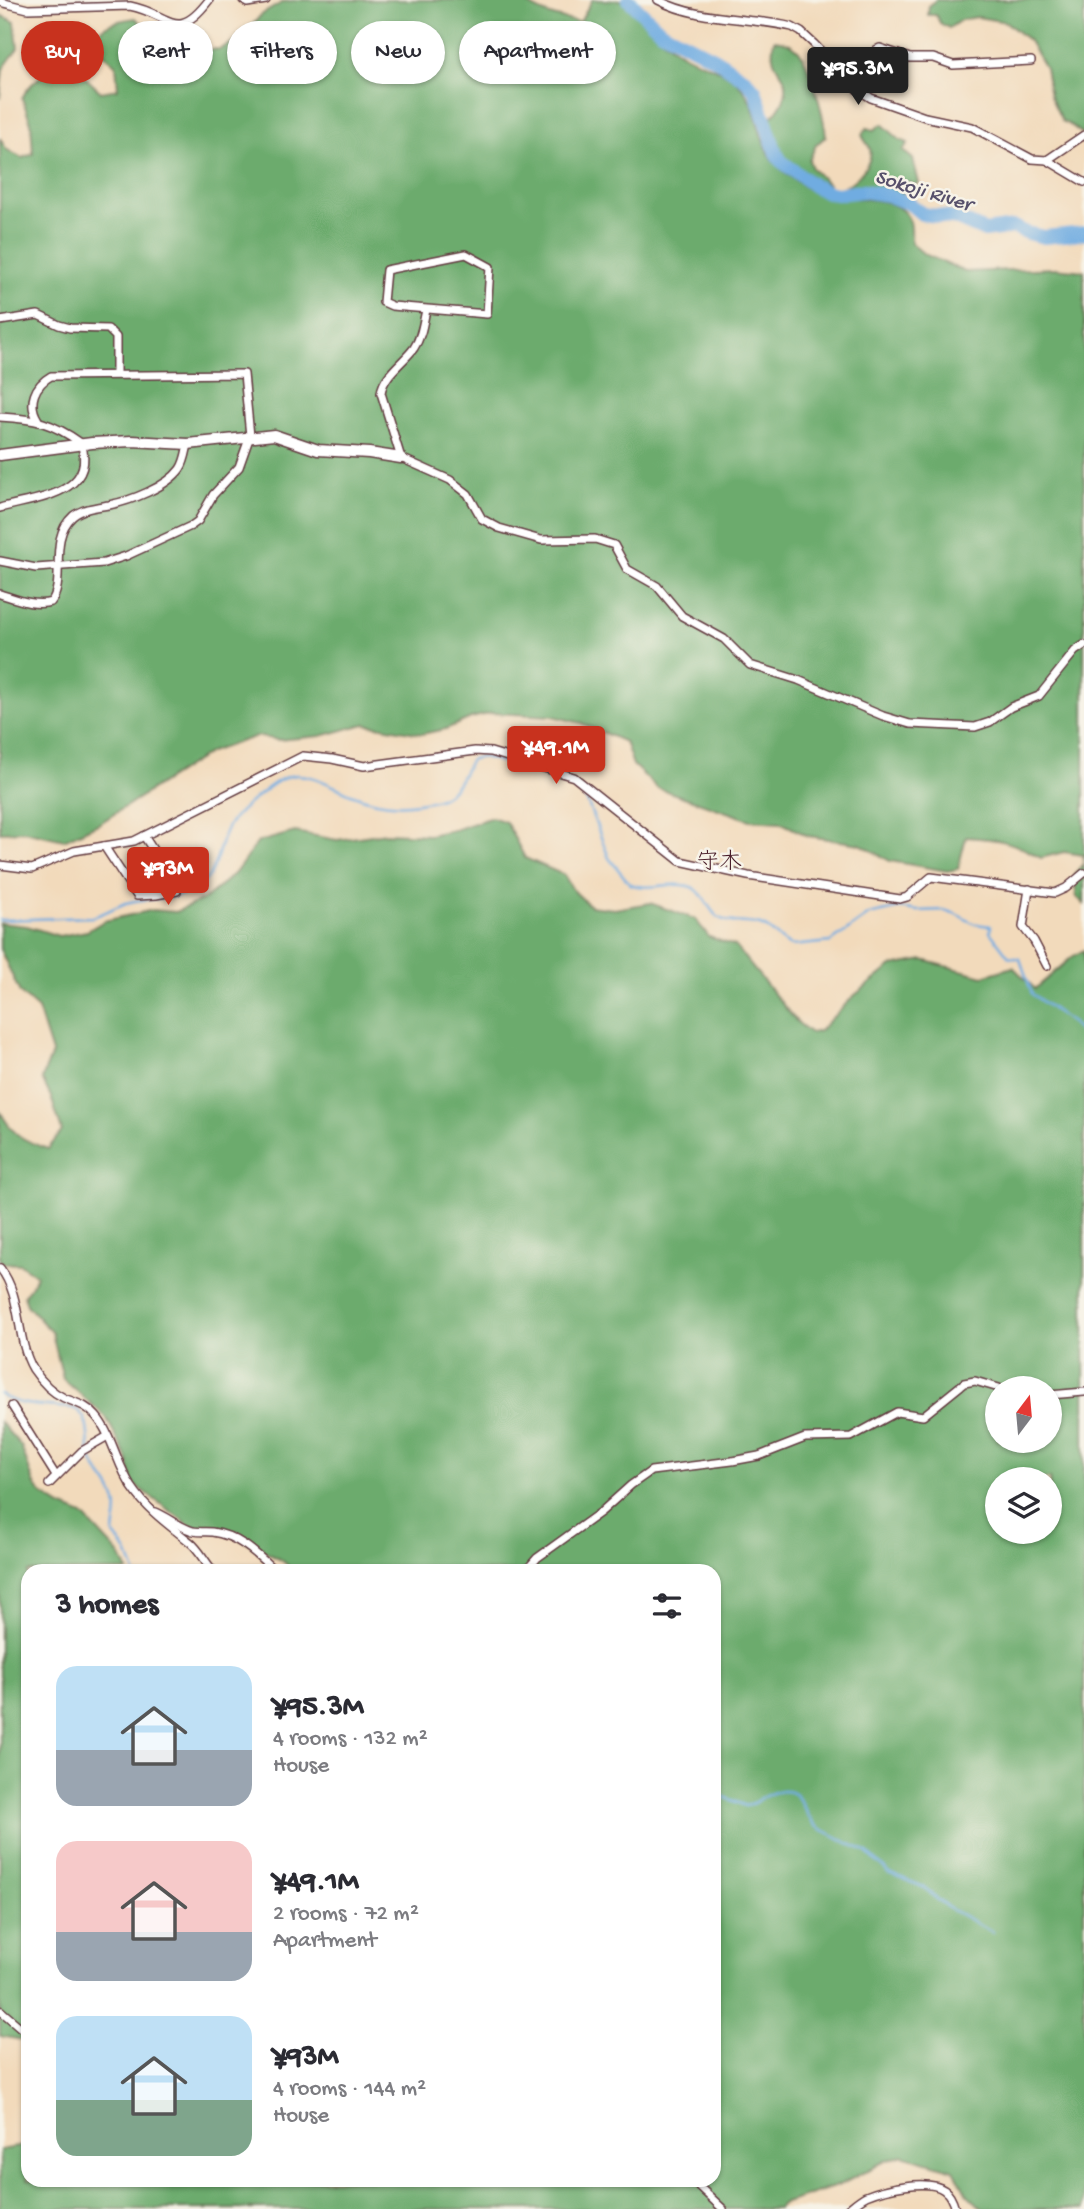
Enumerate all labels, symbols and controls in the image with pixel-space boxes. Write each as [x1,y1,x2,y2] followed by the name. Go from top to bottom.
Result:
[21,21,104,84] chip: Buy
[118,21,213,84] chip: Rent
[227,21,337,84] chip: Filters
[351,21,445,84] chip: New
[459,21,616,84] chip: Apartment
[801,48,915,107] pin: ¥95.3M
[823,56,893,83] text: ¥95.3M
[872,166,979,220] water label: Sokoji River
[499,726,613,786] pin: ¥49.1M
[523,735,589,762] text: ¥49.1M
[127,848,209,907] pin: ¥93M
[696,849,742,877] district label: 守木
[143,856,193,883] text: ¥93M
[985,1376,1062,1452] north arrow
[985,1376,1062,1544] map controls
[985,1467,1062,1544] button: layers
[648,1587,686,1625] icon: filters
[56,1589,158,1624] text: 3 homes
[273,1691,364,1726] text: ¥95.3M
[112,1694,196,1778] icon: home
[273,1726,428,1753] text: 4 rooms · 132 m²
[273,1753,329,1780] text: House
[273,1866,359,1901] text: ¥49.1M
[112,1869,196,1953] icon: home
[273,1901,419,1928] text: 2 rooms · 72 m²
[273,1928,377,1955] text: Apartment
[273,2041,338,2076] text: ¥93M
[112,2044,196,2128] icon: home
[273,2076,426,2103] text: 4 rooms · 144 m²
[273,2103,329,2130] text: House

